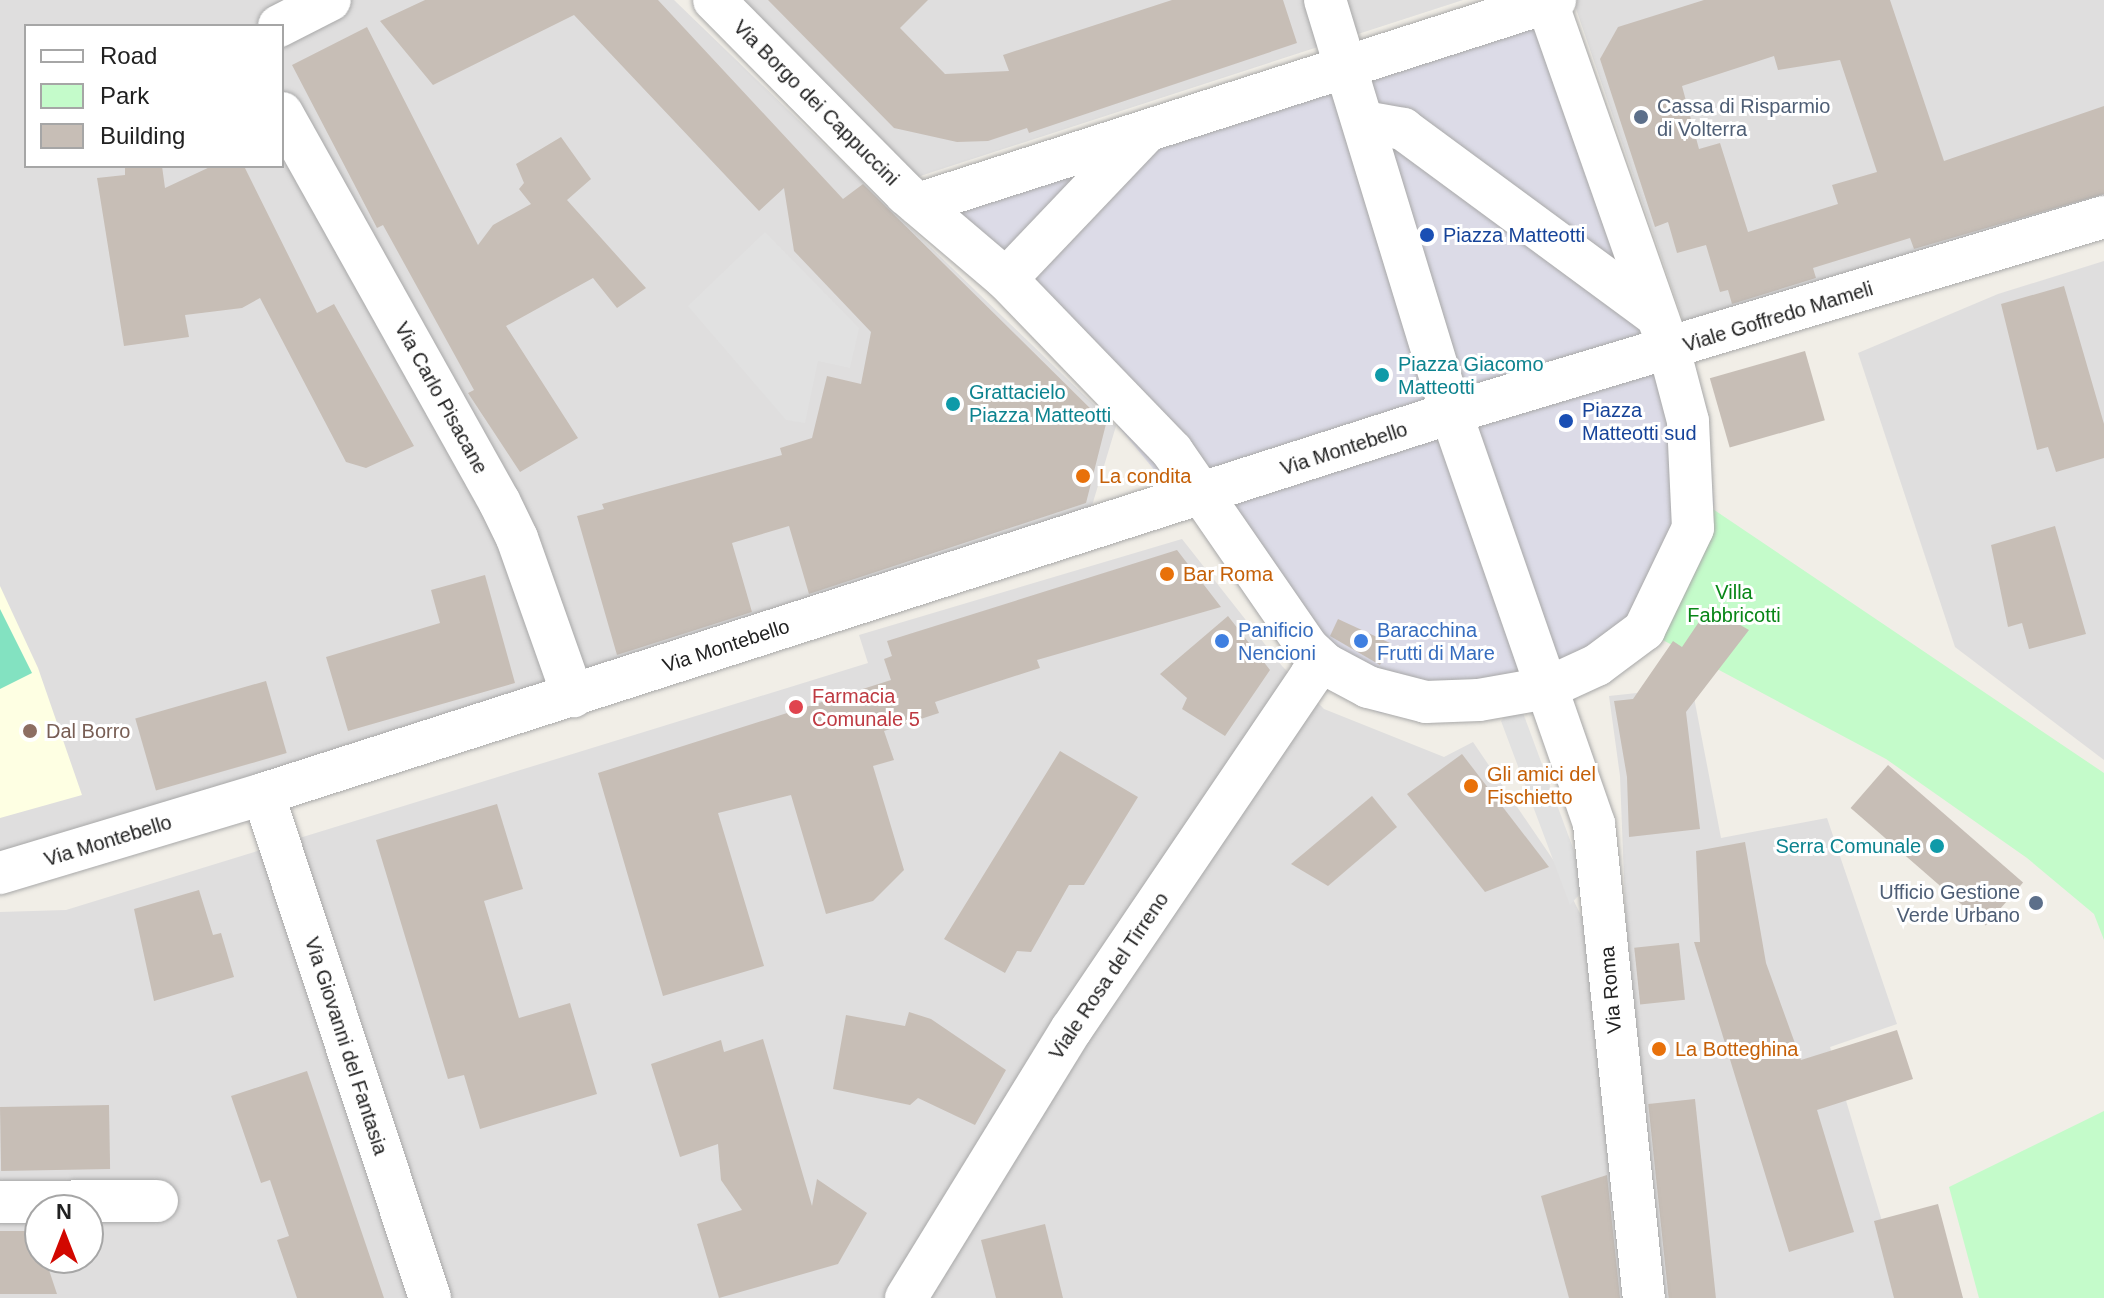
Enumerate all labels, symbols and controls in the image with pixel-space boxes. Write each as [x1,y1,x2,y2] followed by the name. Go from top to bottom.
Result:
[728,15,904,191] street label: Via Borgo dei Cappuccini
[24,24,284,168] legend
[100,42,157,69] text: Road
[100,82,149,109] text: Park
[1657,94,1830,141] place label: Cassa di Risparmio di Volterra
[1632,108,1650,126] marker: Cassa di Risparmio di Volterra
[100,122,185,149] text: Building
[1443,223,1585,247] place label: Piazza Matteotti
[1418,226,1436,244] marker: Piazza Matteotti
[1680,277,1876,357] street label: Viale Goffredo Mameli
[389,318,493,478] street label: Via Carlo Pisacane
[1398,352,1544,399] place label: Piazza Giacomo Matteotti
[1373,366,1391,384] marker: Piazza Giacomo Matteotti
[969,380,1111,427] place label: Grattacielo Piazza Matteotti
[944,395,962,413] marker: Grattacielo Piazza Matteotti
[1582,398,1697,445] place label: Piazza Matteotti sud
[1557,412,1575,430] marker: Piazza Matteotti sud
[1278,417,1410,481] street label: Via Montebello
[1099,464,1191,488] place label: La condita
[1074,467,1092,485] marker: La condita
[1183,562,1273,586] place label: Bar Roma
[1158,565,1176,583] marker: Bar Roma
[1687,581,1781,628] park label: Villa Fabbricotti
[660,614,792,678] street label: Via Montebello
[1238,618,1316,665] place label: Panificio Nencioni
[1377,618,1495,665] place label: Baracchina Frutti di Mare
[1213,632,1231,650] marker: Panificio Nencioni
[1352,632,1370,650] marker: Baracchina Frutti di Mare
[812,684,920,731] place label: Farmacia Comunale 5
[787,698,805,716] marker: Farmacia Comunale 5
[46,719,130,743] place label: Dal Borro
[21,722,39,740] marker: Dal Borro
[1487,762,1596,809] place label: Gli amici del Fischietto
[1462,777,1480,795] marker: Gli amici del Fischietto
[41,810,175,872] street label: Via Montebello
[1775,834,1921,858] place label: Serra Comunale
[1928,837,1946,855] marker: Serra Comunale
[1879,880,2020,927] place label: Ufficio Gestione Verde Urbano
[1044,888,1174,1064] street label: Viale Rosa del Tirreno
[2027,894,2045,912] marker: Ufficio Gestione Verde Urbano
[299,934,393,1158] street label: Via Giovanni del Fantasia
[1595,945,1627,1035] street label: Via Roma
[1675,1037,1798,1061] place label: La Botteghina
[1650,1040,1668,1058] marker: La Botteghina
[24,1194,104,1274] north arrow
[56,1199,72,1224] text: N

